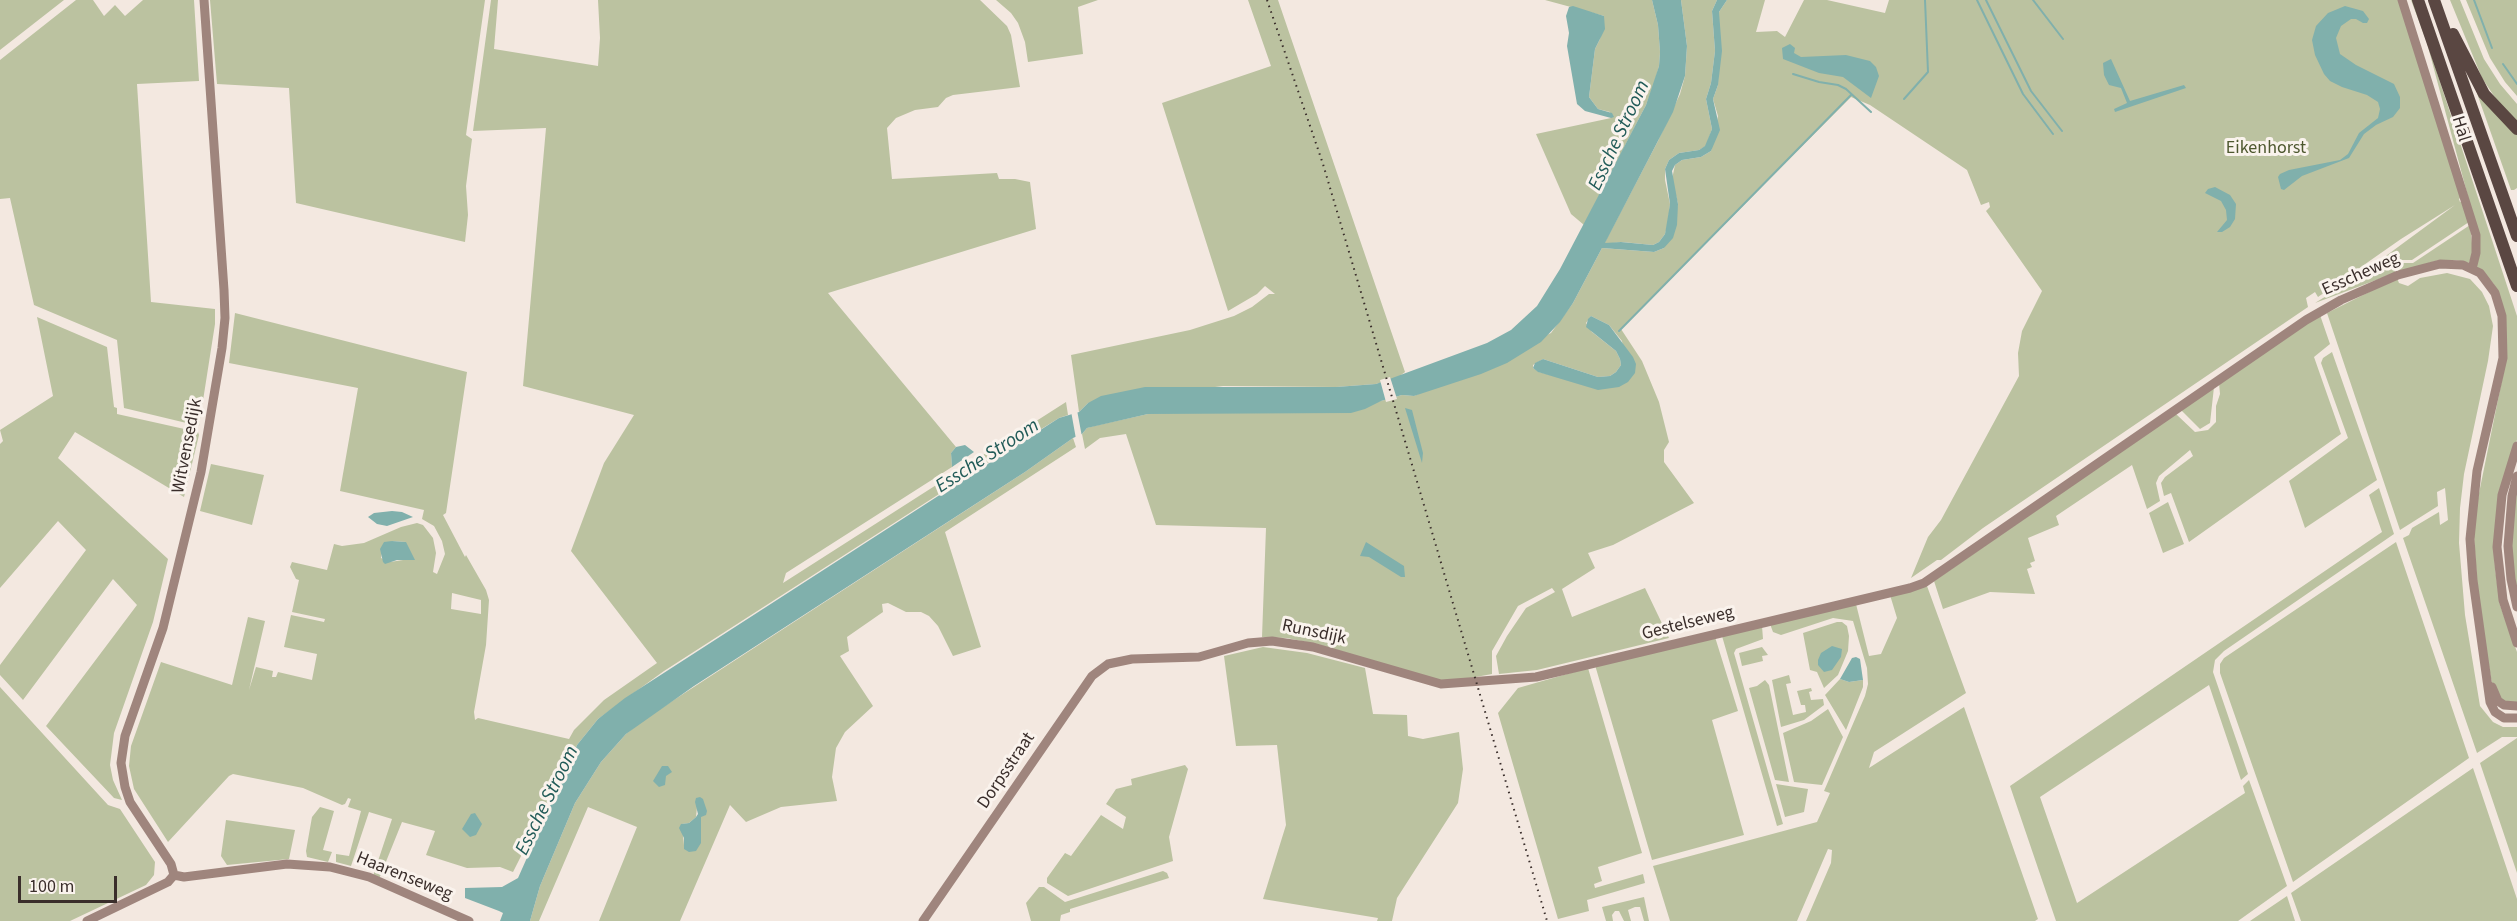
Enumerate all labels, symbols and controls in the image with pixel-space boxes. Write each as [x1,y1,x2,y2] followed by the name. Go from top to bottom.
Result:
[1584,77,1656,195] water label: Essche Stroom
[2446,114,2474,144] street label: Hal
[2226,138,2306,160] park label: Eikenhorst
[2319,248,2403,302] street label: Esscheweg
[168,397,208,495] street label: Witvensedijk
[932,415,1044,499] water label: Essche Stroom
[1640,602,1736,646] street label: Gestelseweg
[1280,616,1348,650] street label: Runsdijk
[974,729,1040,813] street label: Dorpsstraat
[511,742,585,860] water label: Essche Stroom
[353,848,455,906] street label: Haarenseweg
[21,864,120,902] scale bar
[29,874,74,899] text: 100 m

